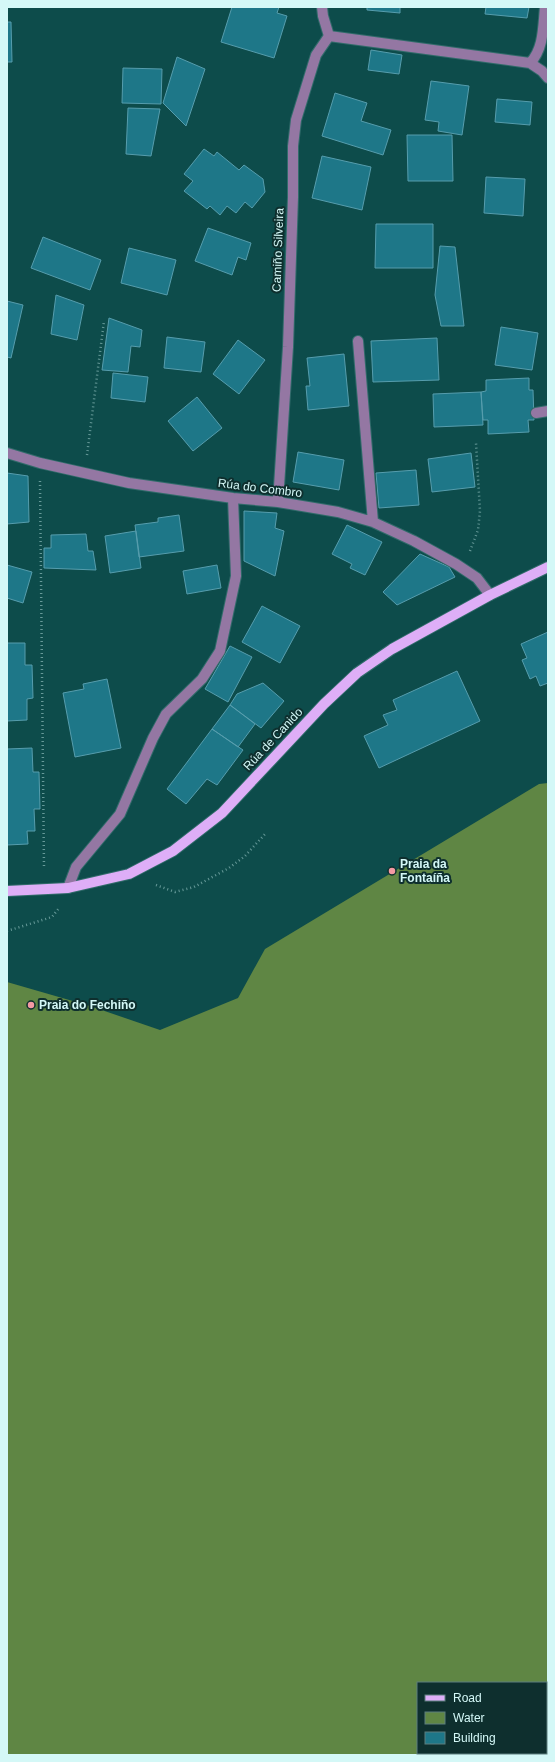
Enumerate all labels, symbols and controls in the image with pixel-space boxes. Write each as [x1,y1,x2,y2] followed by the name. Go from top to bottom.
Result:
[270,207,286,292] street label: Camiño Silveira
[217,476,303,500] street label: Rúa do Combro
[241,705,306,773] street label: Rúa de Canido
[400,857,450,885] place label: Praia da Fontaíña
[387,866,397,876] marker: Praia da Fontaíña
[39,998,136,1012] place label: Praia do Fechiño
[26,1000,36,1010] marker: Praia do Fechiño
[417,1682,547,1754] legend
[453,1691,482,1705] text: Road
[453,1711,485,1725] text: Water
[453,1731,496,1745] text: Building

